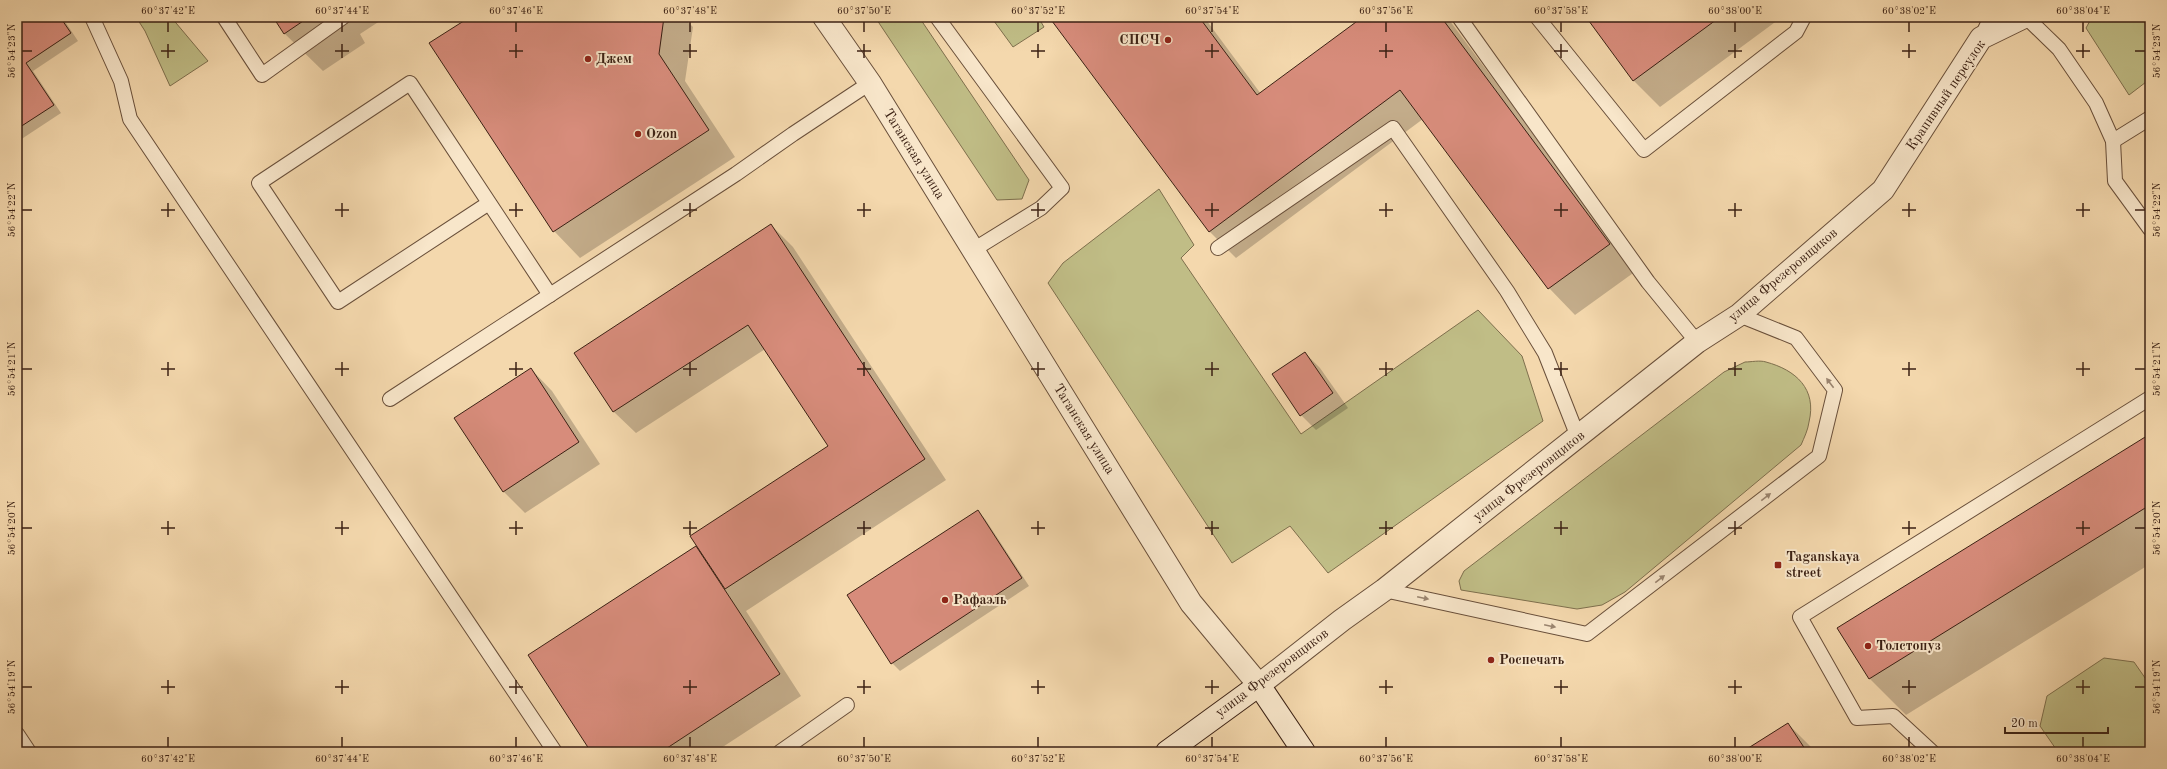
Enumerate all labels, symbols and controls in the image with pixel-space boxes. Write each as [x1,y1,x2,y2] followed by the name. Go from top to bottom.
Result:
[141,6,195,16] text: 60°37'42"E
[315,6,369,16] text: 60°37'44"E
[489,6,543,16] text: 60°37'46"E
[663,6,717,16] text: 60°37'48"E
[837,6,891,16] text: 60°37'50"E
[1011,6,1065,16] text: 60°37'52"E
[1185,6,1239,16] text: 60°37'54"E
[1359,6,1413,16] text: 60°37'56"E
[1534,6,1588,16] text: 60°37'58"E
[1708,6,1762,16] text: 60°38'00"E
[1882,6,1936,16] text: 60°38'02"E
[2056,6,2110,16] text: 60°38'04"E
[7,23,17,78] text: 56°54'23"N
[2152,23,2162,78] text: 56°54'23"N
[1119,33,1160,47] place label: СПСЧ
[1163,35,1173,45] marker: СПСЧ
[1904,37,1988,153] street label: Крапивный переулок
[596,52,632,66] place label: Джем
[583,54,593,64] marker: Джем
[881,106,947,202] street label: Таганская улица
[646,127,677,141] place label: Ozon
[633,129,643,139] marker: Ozon
[7,182,17,237] text: 56°54'22"N
[2152,182,2162,237] text: 56°54'22"N
[1726,225,1840,325] street label: улица Фрезеровщиков
[7,341,17,396] text: 56°54'21"N
[2152,341,2162,396] text: 56°54'21"N
[1825,377,1834,388] one-way arrow
[1051,381,1117,477] street label: Таганская улица
[1471,428,1588,524] street label: улица Фрезеровщиков
[1761,492,1772,501] one-way arrow
[7,500,17,555] text: 56°54'20"N
[2152,500,2162,555] text: 56°54'20"N
[1786,550,1860,580] place label: Taganskaya street
[1773,560,1783,570] marker: Taganskaya street
[1654,574,1665,583] one-way arrow
[953,593,1007,608] place label: Рафаэль
[940,595,950,605] marker: Рафаэль
[1417,595,1429,601] one-way arrow
[1543,624,1556,630] one-way arrow
[1213,626,1331,720] street label: улица Фрезеровщиков
[1876,639,1941,653] place label: Толстопуз
[1863,641,1873,651] marker: Толстопуз
[1499,653,1565,667] place label: Роспечать
[1486,655,1496,665] marker: Роспечать
[7,659,17,714] text: 56°54'19"N
[2152,659,2162,714] text: 56°54'19"N
[2005,709,2108,735] scale bar
[2011,718,2038,730] text: 20 m
[141,754,195,764] text: 60°37'42"E
[315,754,369,764] text: 60°37'44"E
[489,754,543,764] text: 60°37'46"E
[663,754,717,764] text: 60°37'48"E
[837,754,891,764] text: 60°37'50"E
[1011,754,1065,764] text: 60°37'52"E
[1185,754,1239,764] text: 60°37'54"E
[1359,754,1413,764] text: 60°37'56"E
[1534,754,1588,764] text: 60°37'58"E
[1708,754,1762,764] text: 60°38'00"E
[1882,754,1936,764] text: 60°38'02"E
[2056,754,2110,764] text: 60°38'04"E

